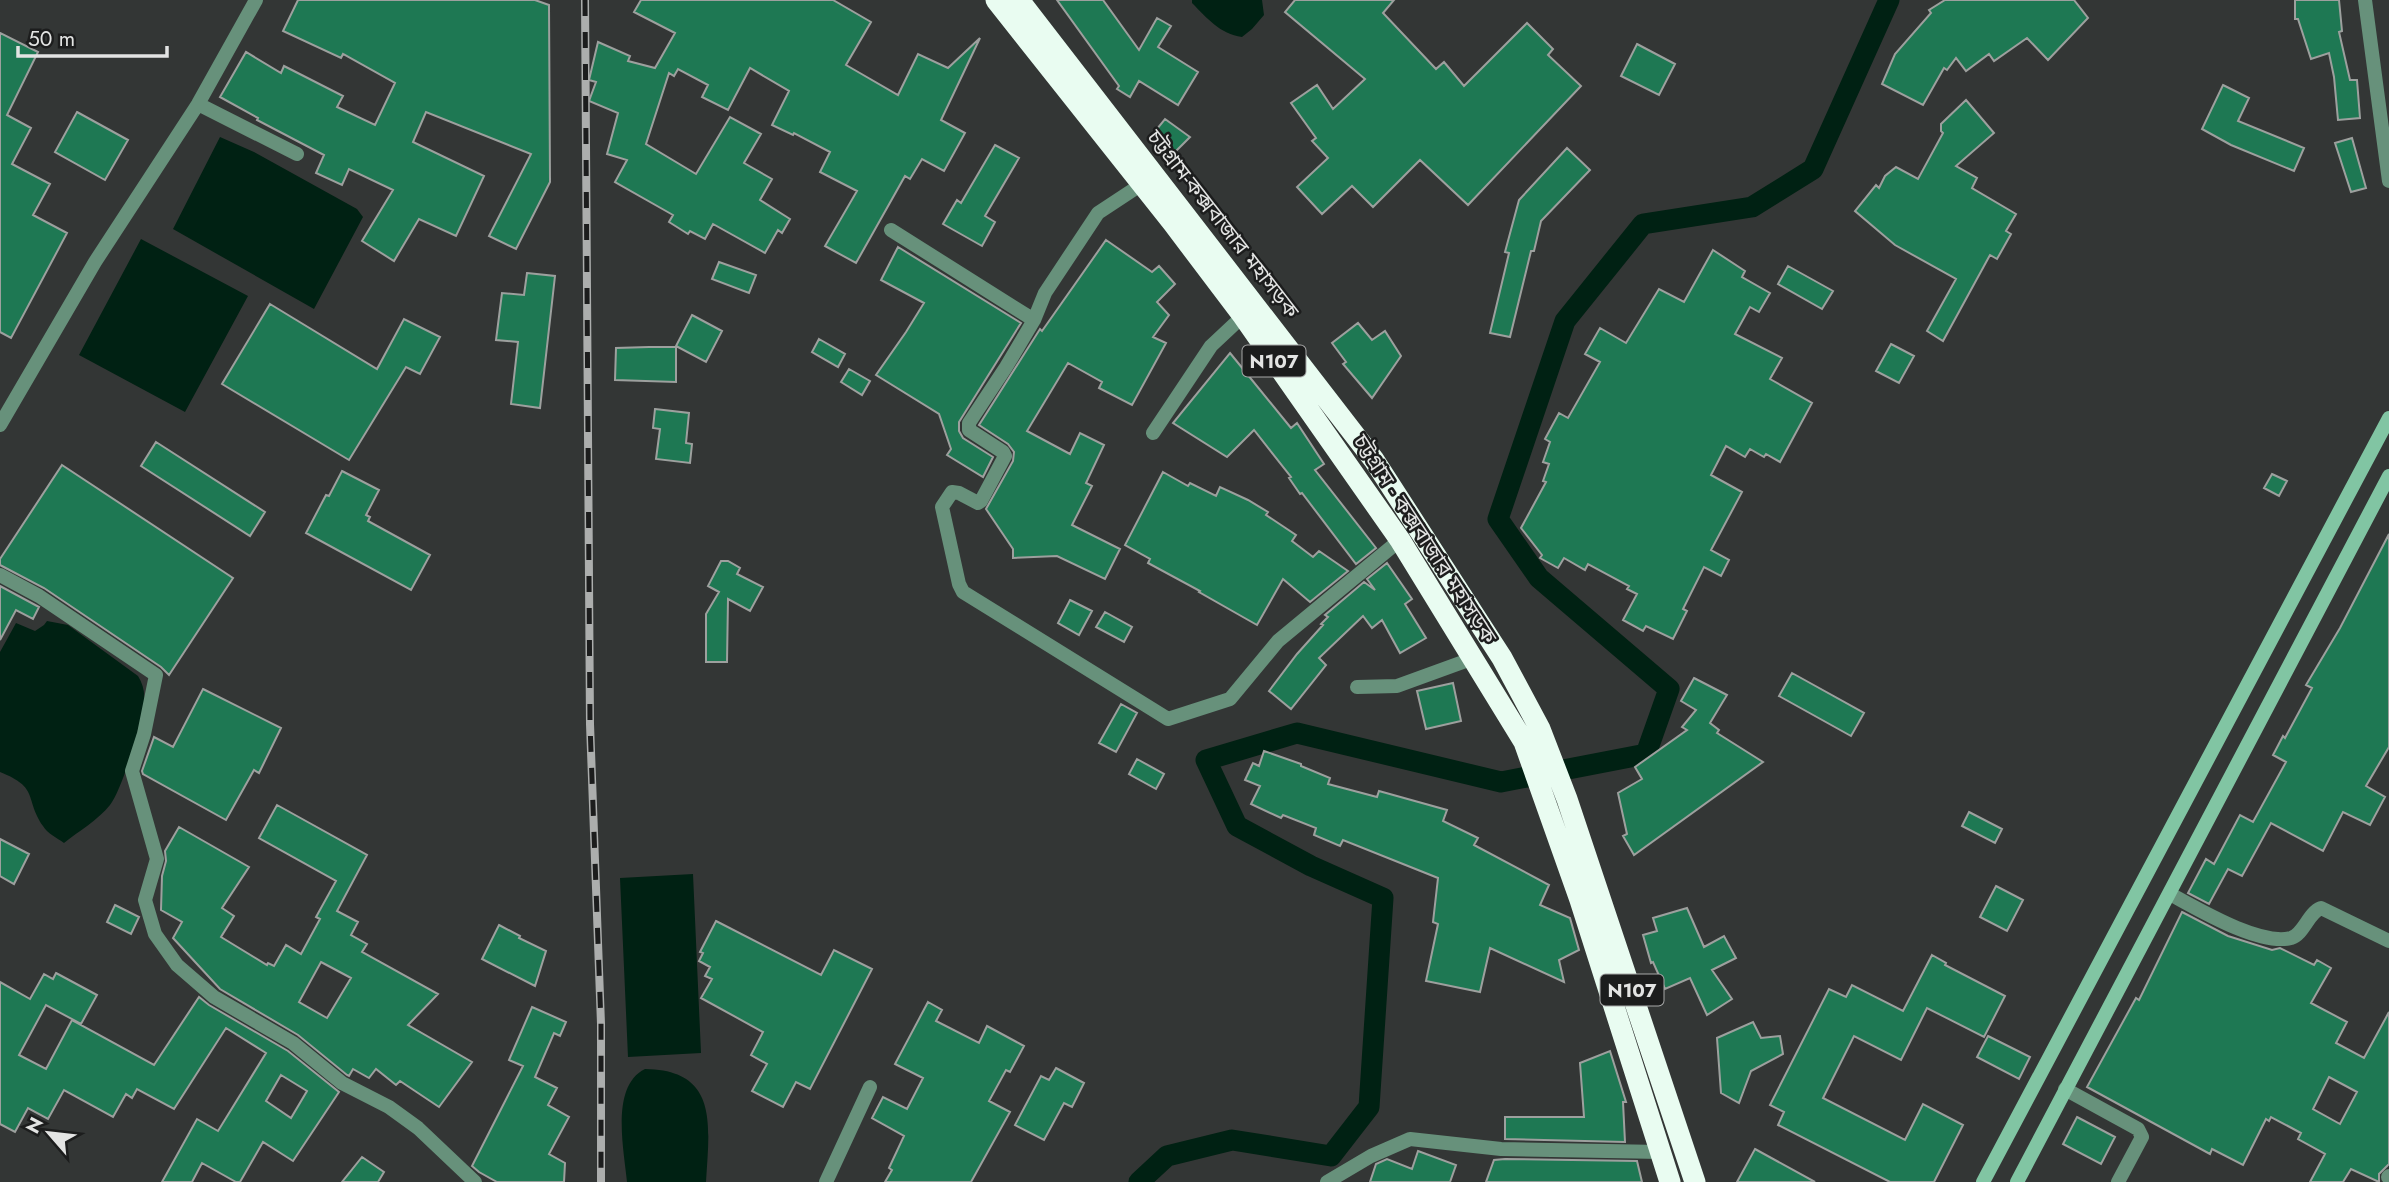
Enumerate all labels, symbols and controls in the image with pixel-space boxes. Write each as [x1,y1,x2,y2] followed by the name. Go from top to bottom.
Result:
[18,14,166,58] scale bar
[28,24,75,54] text: 50 m
[1139,123,1307,325] street label: চট্টগ্রাম-কক্সবাজার মহাসড়ক
[1242,346,1306,376] road number: N107
[1345,428,1505,650] street label: চট্টগ্রাম - কক্সবাজার মহাসড়ক
[1600,974,1664,1006] road number: N107
[14,1098,84,1168] north arrow
[19,1112,50,1138] text: N

